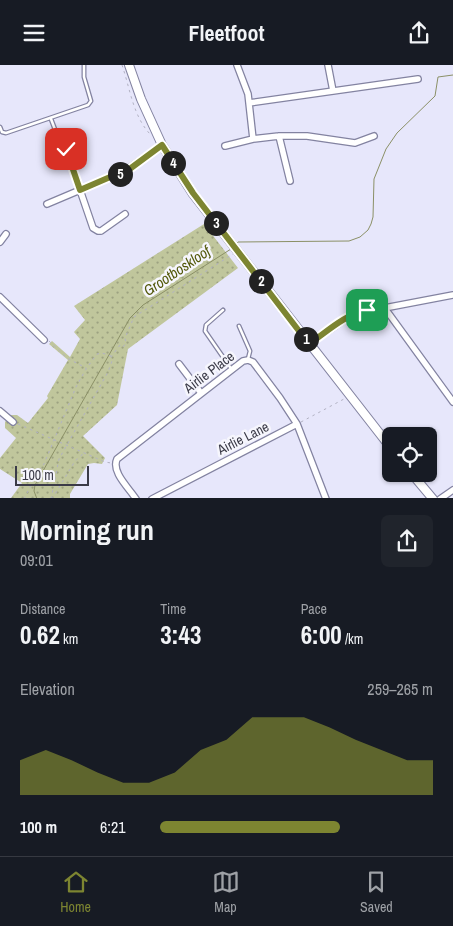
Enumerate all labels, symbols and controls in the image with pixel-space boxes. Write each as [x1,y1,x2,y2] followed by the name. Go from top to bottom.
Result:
[188,18,265,48] text: Fleetfoot
[20,19,48,47] icon: menu
[405,19,433,47] icon: share
[45,128,87,170] pin
[52,135,80,163] icon: check
[160,151,186,175] pin: 4
[170,154,177,172] text: 4
[108,161,132,187] pin: 5
[117,165,124,183] text: 5
[204,211,228,235] pin: 3
[213,214,220,232] text: 3
[139,240,216,301] water label: Grootboskloof
[248,269,274,293] pin: 2
[258,272,265,290] text: 2
[346,289,388,331] pin
[353,296,381,324] icon: arrive
[294,327,318,351] pin: 1
[303,330,310,348] text: 1
[179,347,238,397] street label: Airlie Place
[213,417,272,459] street label: Airlie Lane
[382,427,437,482] map controls
[382,427,437,482] button: locate
[15,463,89,487] scale bar
[22,466,54,484] text: 100 m
[20,511,154,549] text: Morning run
[381,515,433,567] button: share
[20,549,53,571] text: 09:01
[20,600,65,618] text: Distance
[160,600,186,618] text: Time
[301,600,327,618] text: Pace
[20,618,60,652] text: 0.62
[160,618,201,652] text: 3:43
[301,618,342,652] text: 6:00
[60,630,78,648] text: km
[342,630,363,648] text: /km
[20,678,75,700] text: Elevation
[367,678,433,700] text: 259–265 m
[20,816,57,838] text: 100 m
[100,816,126,838] text: 6:21
[60,868,91,916] tab: Home
[212,868,240,916] tab: Map
[360,868,393,916] tab: Saved

